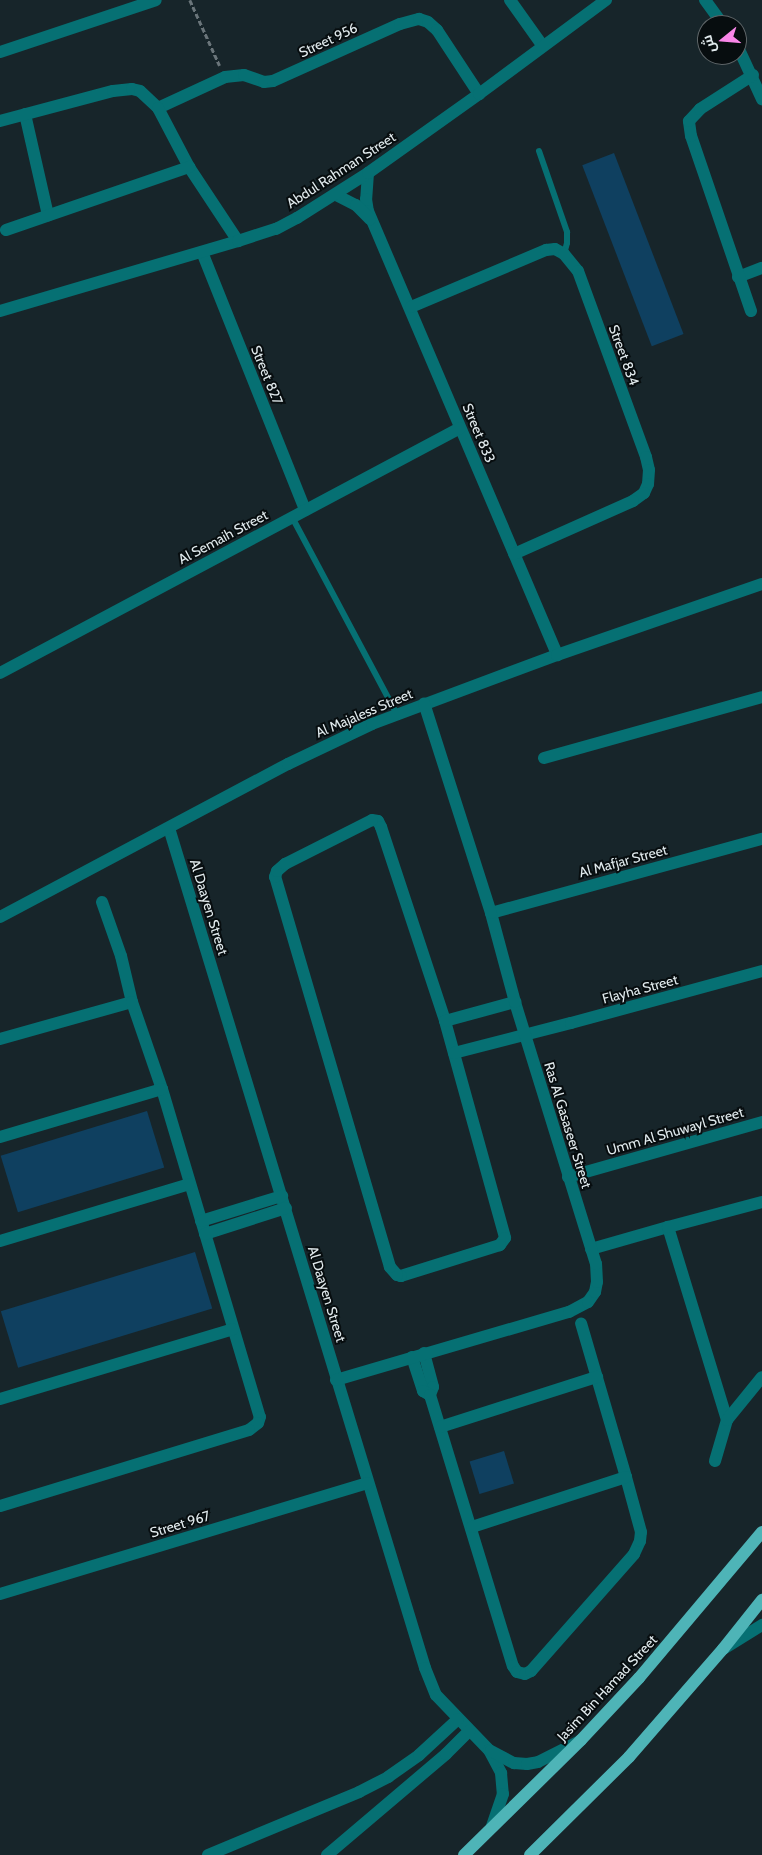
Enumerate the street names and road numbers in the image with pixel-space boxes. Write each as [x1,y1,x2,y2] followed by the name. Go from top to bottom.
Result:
[296,19,360,61] street label: Street 956
[283,128,399,212] street label: Abdul Rahman Street
[605,322,643,388] street label: Street 834
[248,343,286,407] street label: Street 827
[459,401,499,465] street label: Street 833
[175,506,271,568] street label: Al Semaih Street
[313,685,415,741] street label: Al Majaless Street
[577,841,669,881] street label: Al Mafjar Street
[186,857,232,957] street label: Al Daayen Street
[600,971,680,1007] street label: Flayha Street
[541,1060,595,1190] street label: Ras Al Gasaseer Street
[605,1103,745,1159] street label: Umm Al Shuwayl Street
[304,1244,350,1344] street label: Al Daayen Street
[148,1507,212,1541] street label: Street 967
[553,1631,661,1745] street label: Jasim Bin Hamad Street

